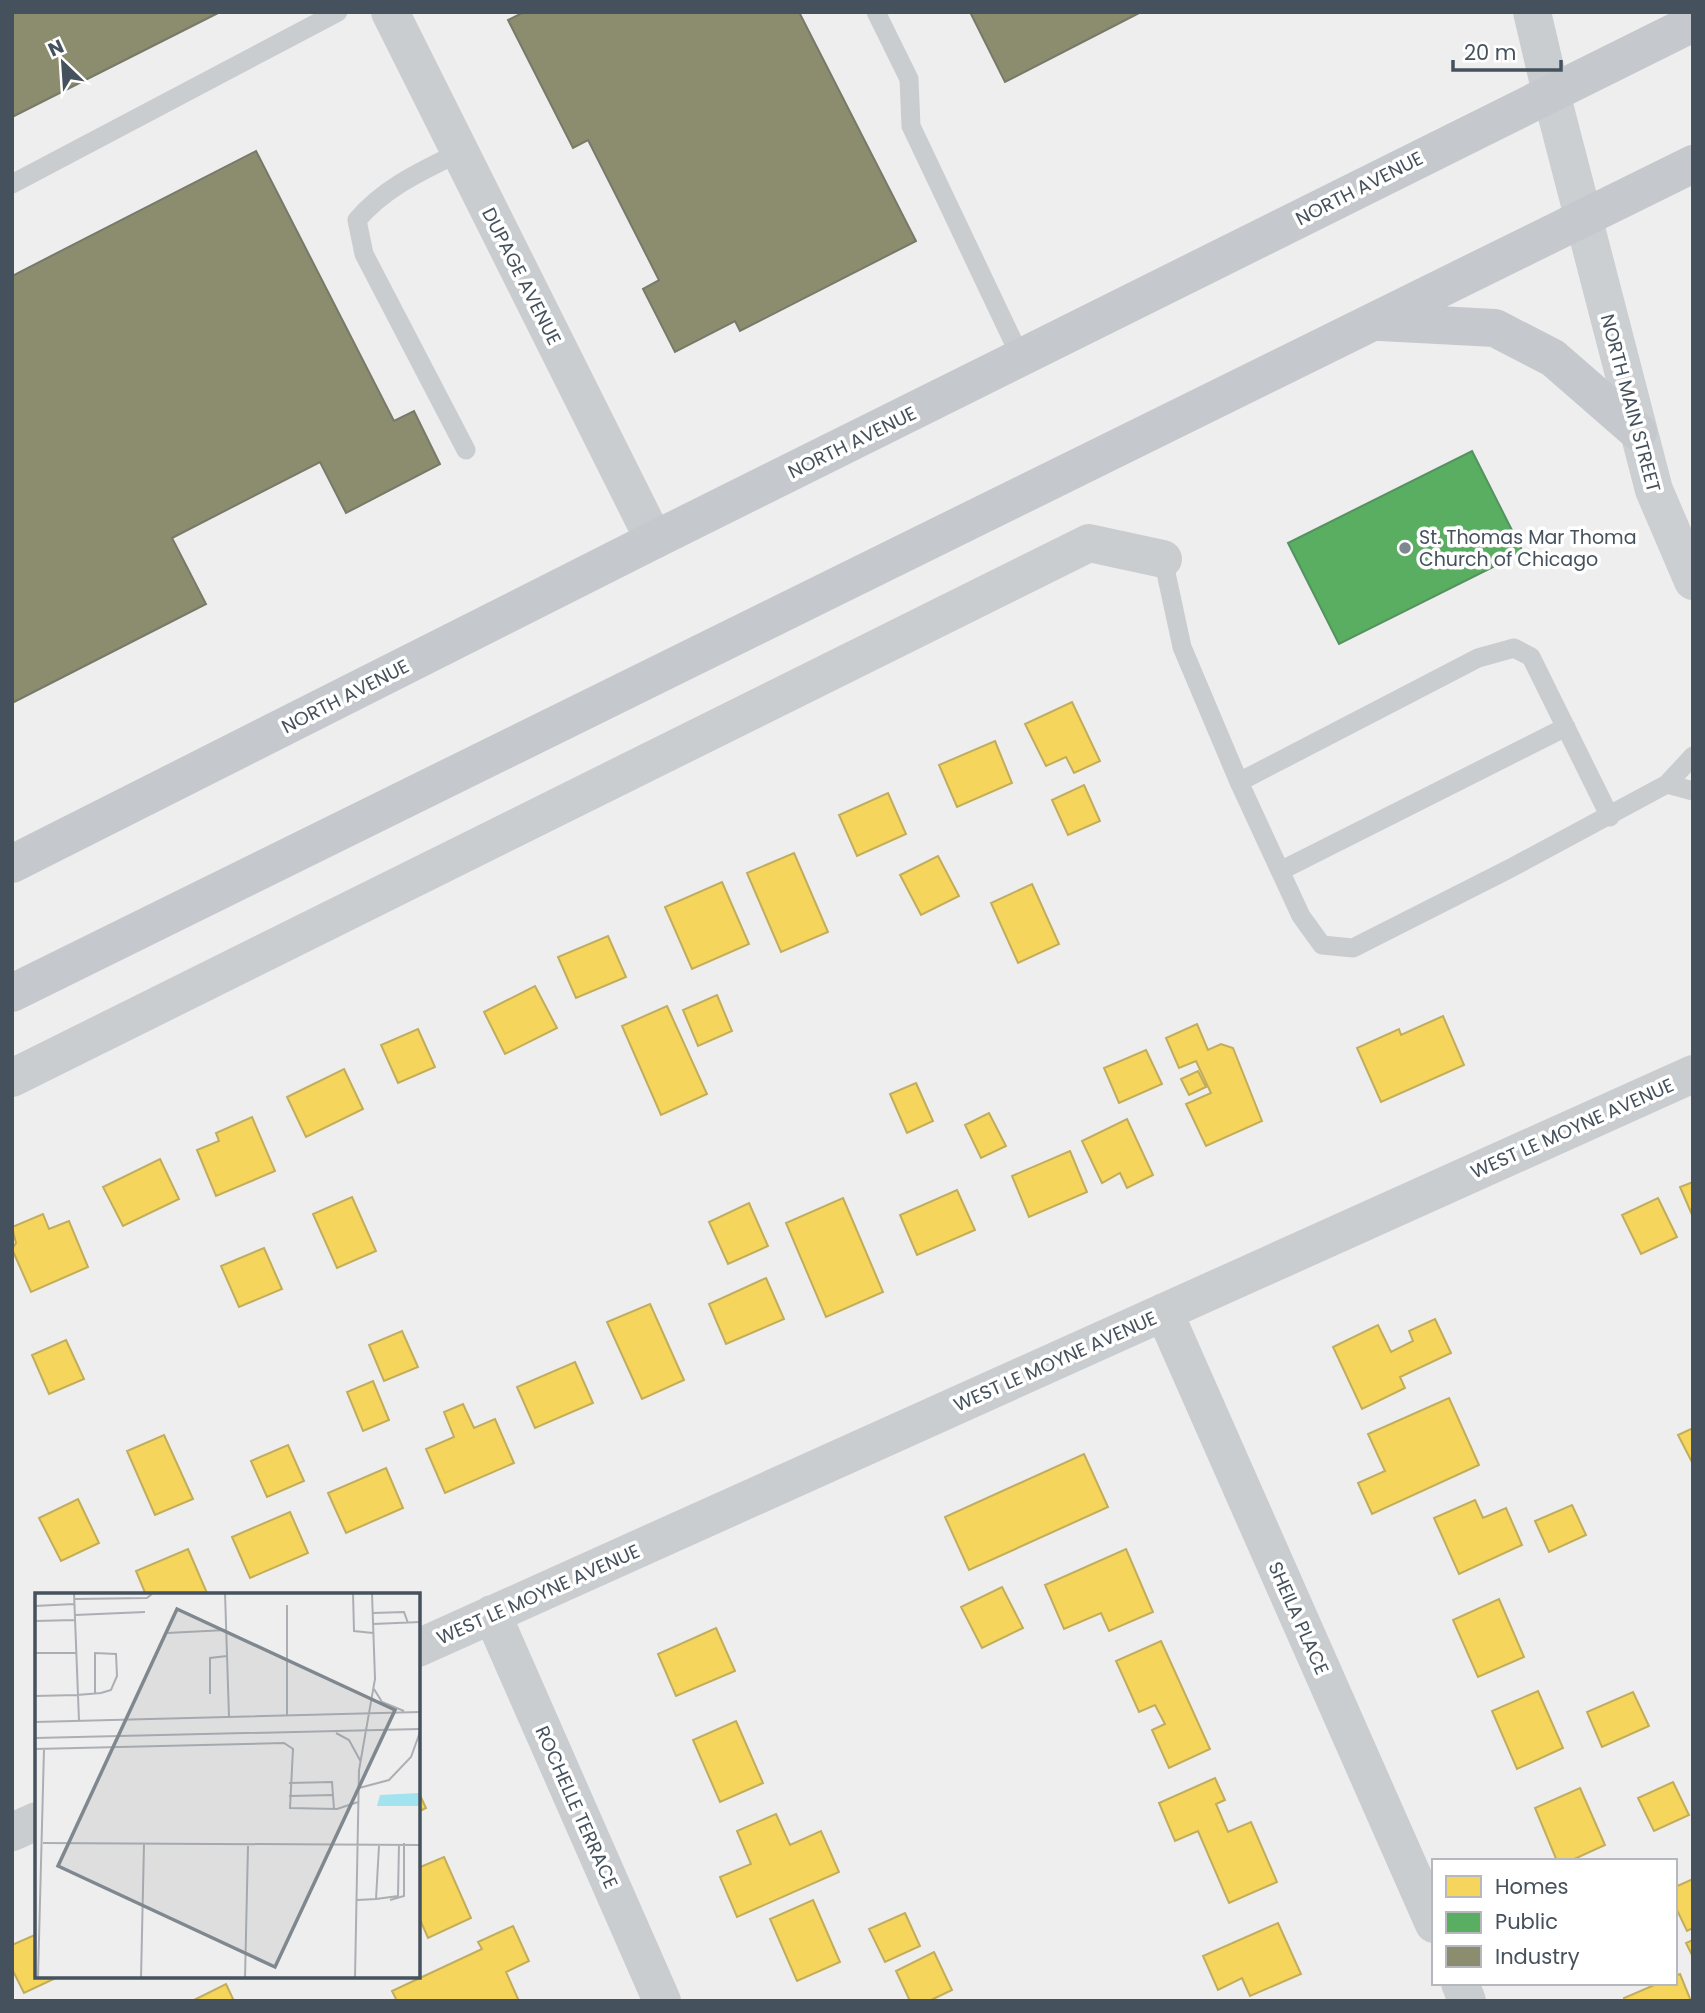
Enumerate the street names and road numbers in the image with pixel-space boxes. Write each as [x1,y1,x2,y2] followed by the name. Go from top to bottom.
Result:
[1291,145,1428,232] street label: NORTH AVENUE
[475,203,568,350] street label: DUPAGE AVENUE
[1594,311,1667,495] street label: NORTH MAIN STREET
[784,400,921,485] street label: NORTH AVENUE
[277,653,414,740] street label: NORTH AVENUE
[1466,1071,1678,1185] street label: WEST LE MOYNE AVENUE
[949,1304,1161,1418] street label: WEST LE MOYNE AVENUE
[432,1537,644,1651] street label: WEST LE MOYNE AVENUE
[1262,1557,1336,1679] street label: SHEILA PLACE
[528,1721,625,1893] street label: ROCHELLE TERRACE

